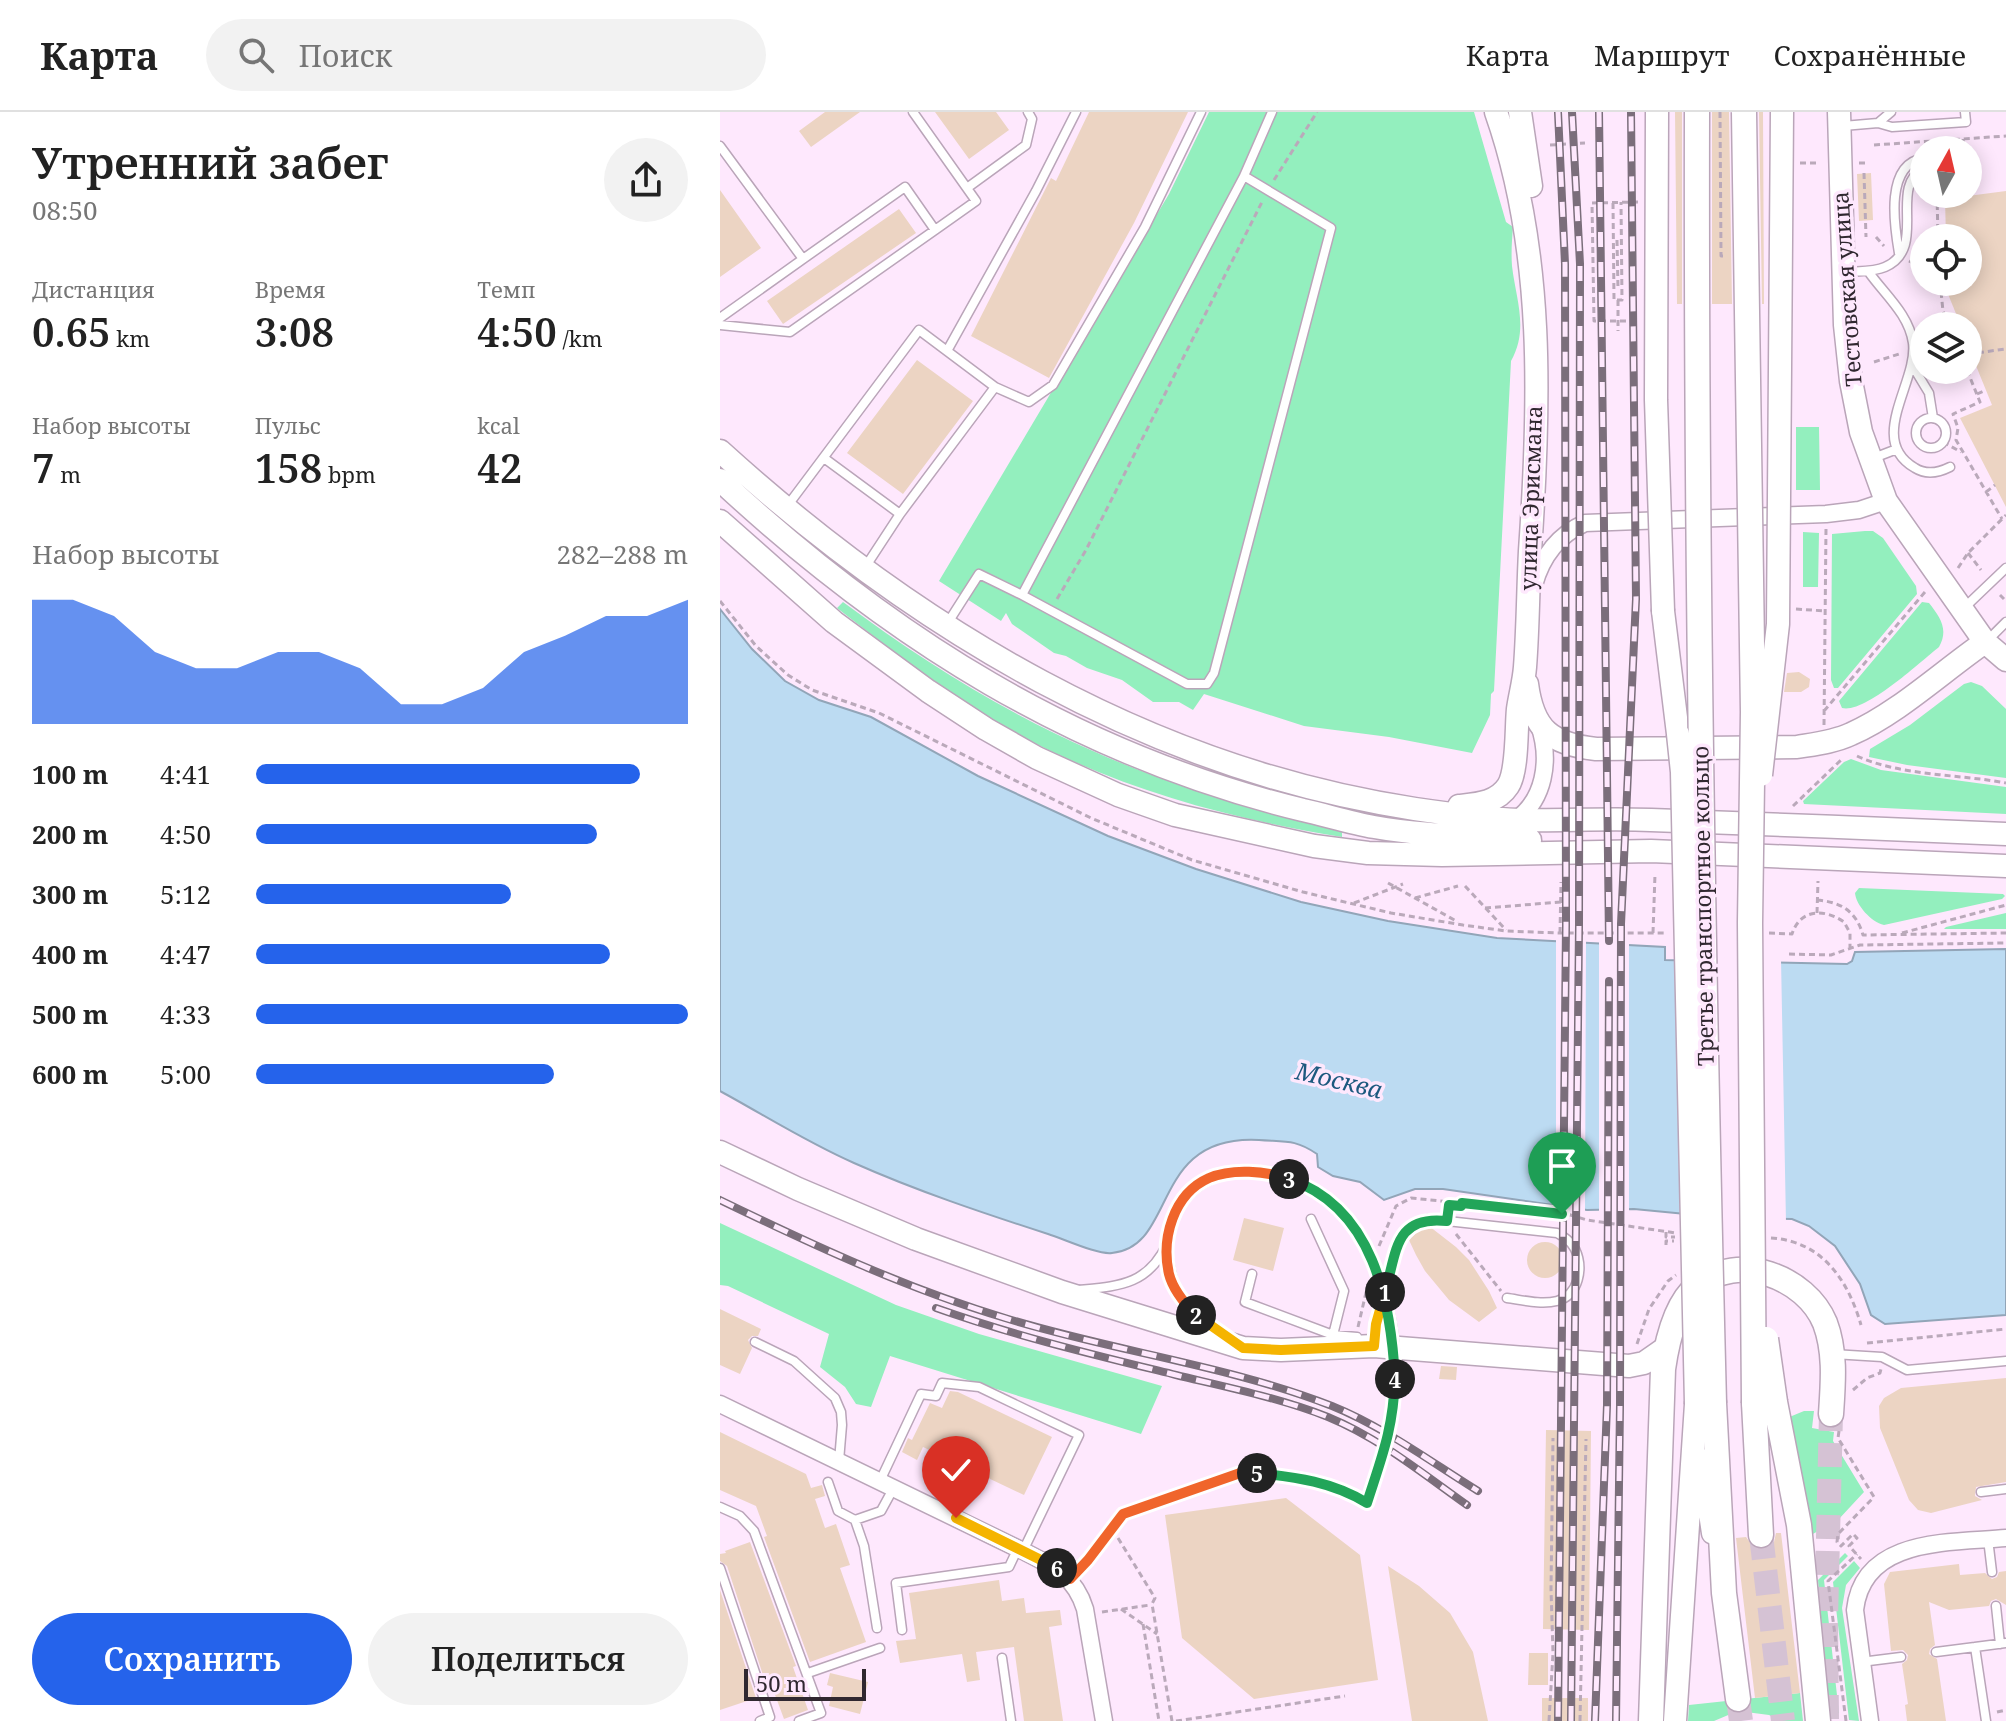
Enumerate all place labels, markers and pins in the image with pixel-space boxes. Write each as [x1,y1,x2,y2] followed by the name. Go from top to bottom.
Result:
[1528,1132,1596,1214] pin
[1269,1159,1309,1199] pin: 3
[1365,1272,1405,1312] pin: 1
[1176,1295,1216,1335] pin: 2
[1375,1359,1415,1399] pin: 4
[922,1436,990,1518] pin
[1237,1453,1277,1493] pin: 5
[1037,1548,1077,1588] pin: 6

